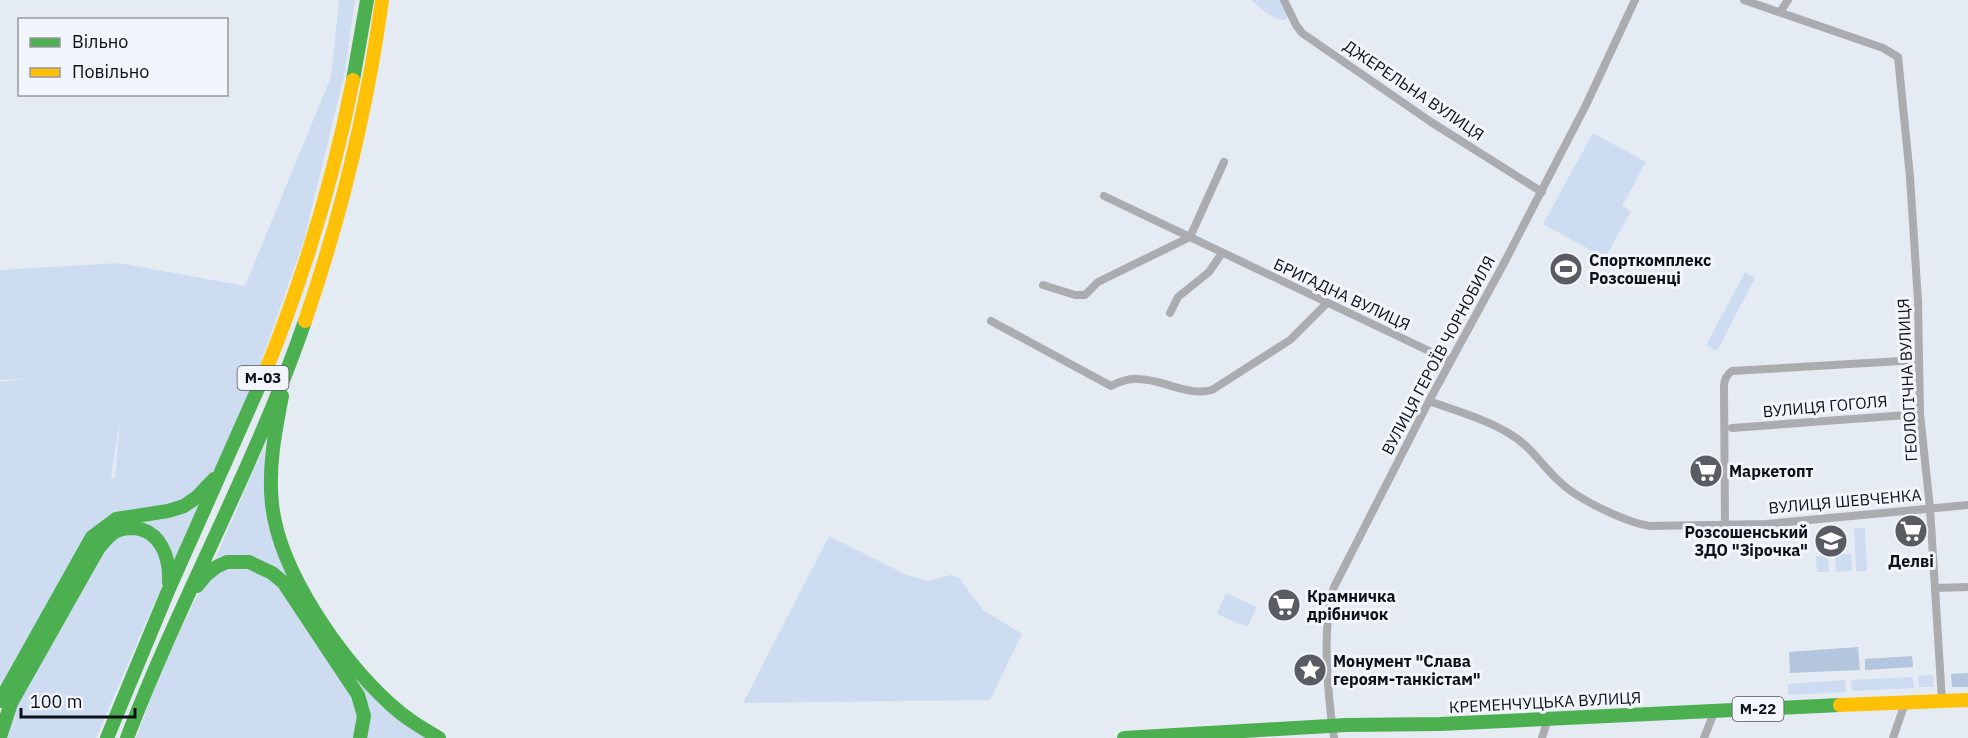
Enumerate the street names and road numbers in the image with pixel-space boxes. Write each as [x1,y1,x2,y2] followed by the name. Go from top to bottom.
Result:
[1340,36,1488,144] street label: ДЖЕРЕЛЬНА ВУЛИЦЯ
[1377,252,1499,458] street label: ВУЛИЦЯ ГЕРОЇВ ЧОРНОБИЛЯ
[1271,254,1413,334] street label: БРИГАДНА ВУЛИЦЯ
[1893,298,1921,462] street label: ГЕОЛОГІЧНА ВУЛИЦЯ
[238,366,288,390] road number: М-03
[1762,391,1888,421] street label: ВУЛИЦЯ ГОГОЛЯ
[1768,484,1922,518] street label: ВУЛИЦЯ ШЕВЧЕНКА
[1448,687,1642,717] street label: КРЕМЕНЧУЦЬКА ВУЛИЦЯ
[1732,697,1784,721] road number: М-22

